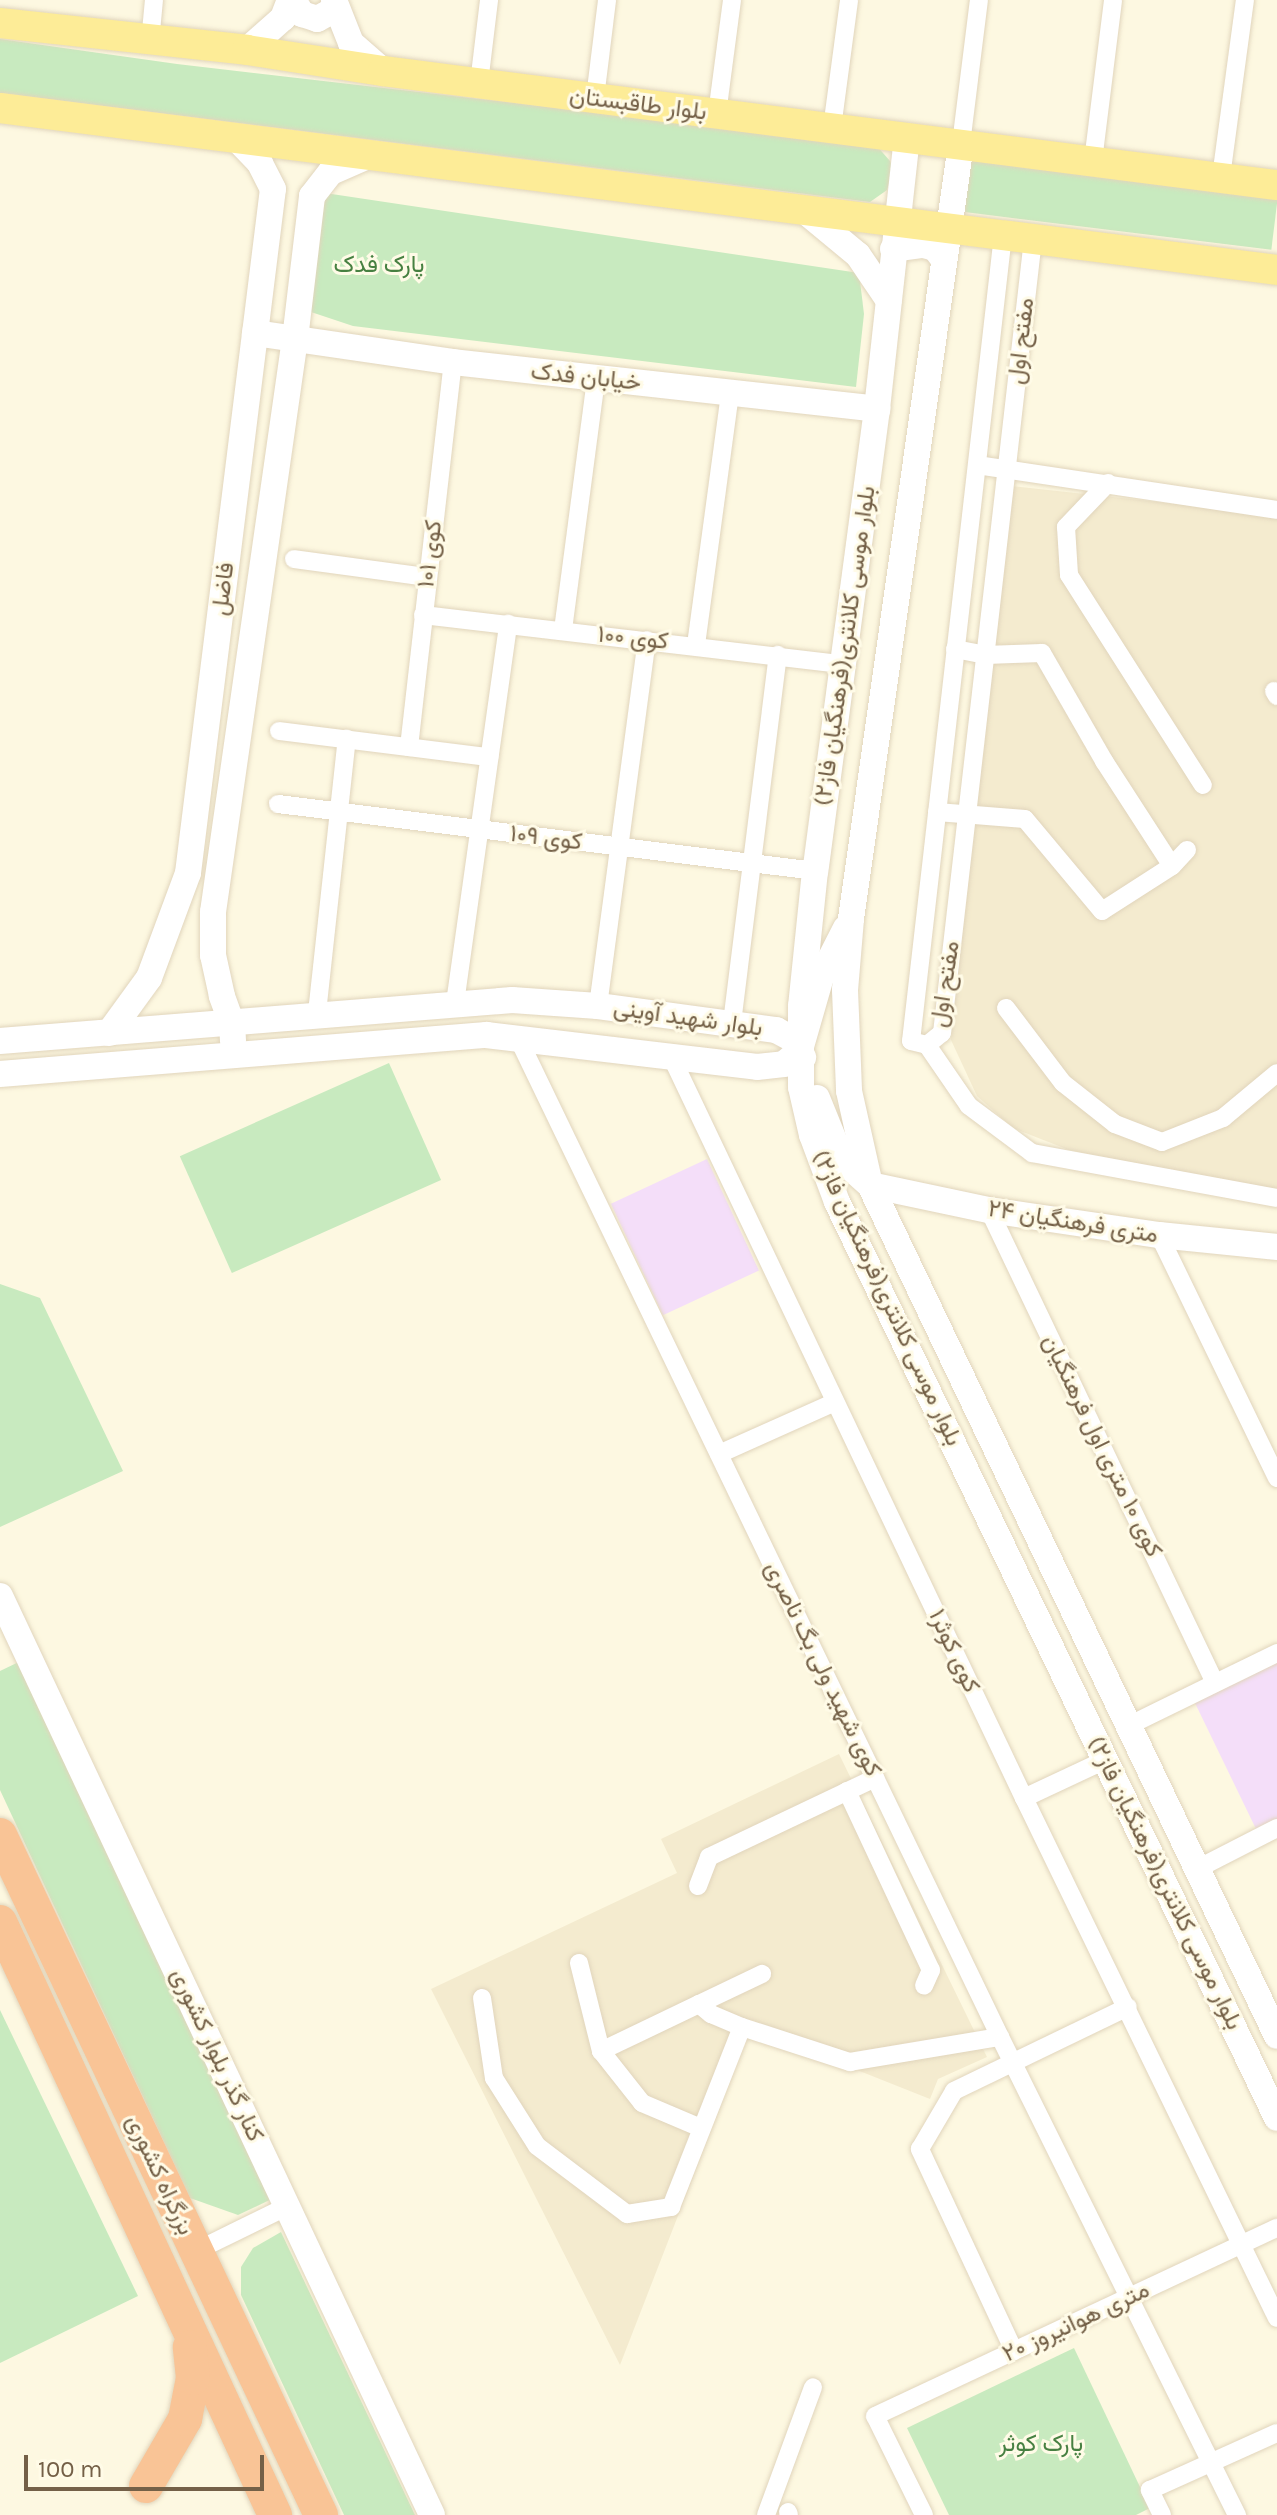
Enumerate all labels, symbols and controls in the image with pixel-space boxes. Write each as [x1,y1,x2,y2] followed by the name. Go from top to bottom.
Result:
[568,81,708,127] street label: بلوار طاقبستان
[334,251,424,279] park label: پارک فدک
[1001,296,1041,386] street label: مفتح اول
[529,357,643,397] street label: خیابان فدک
[808,484,882,808] street label: بلوار موسی کلانتری(فرهنگیان فاز۲)
[412,519,448,589] street label: کوی ۱۰۱
[205,561,241,617] street label: فاضل
[596,620,670,656] street label: کوی ۱۰۰
[508,819,584,857] street label: کوی ۱۰۹
[924,939,966,1029] street label: مفتح اول
[612,993,764,1043] street label: بلوار شهید آوینی
[806,1146,968,1450] street label: بلوار موسی کلانتری(فرهنگیان فاز۲)
[986,1194,1160,1250] street label: ۲۴ متری فرهنگیان
[1036,1330,1168,1562] street label: کوی ۱۰ متری اول فرهنگیان
[758,1557,888,1781] street label: کوی شهید ولی بگ ناصری
[922,1605,986,1697] street label: کوی کوثر۱
[1081,1732,1249,2034] street label: بلوار موسی کلانتری(فرهنگیان فاز۲)
[164,1964,270,2146] street label: کنار گذر بلوار کشوری
[120,2110,200,2240] street label: بزرگراه کشوری
[998,2275,1154,2369] street label: ۲۰ متری هوانیروز
[999,2430,1083,2458] park label: پارک کوثر
[28,2439,268,2489] scale bar
[38,2455,103,2483] text: 100 m

